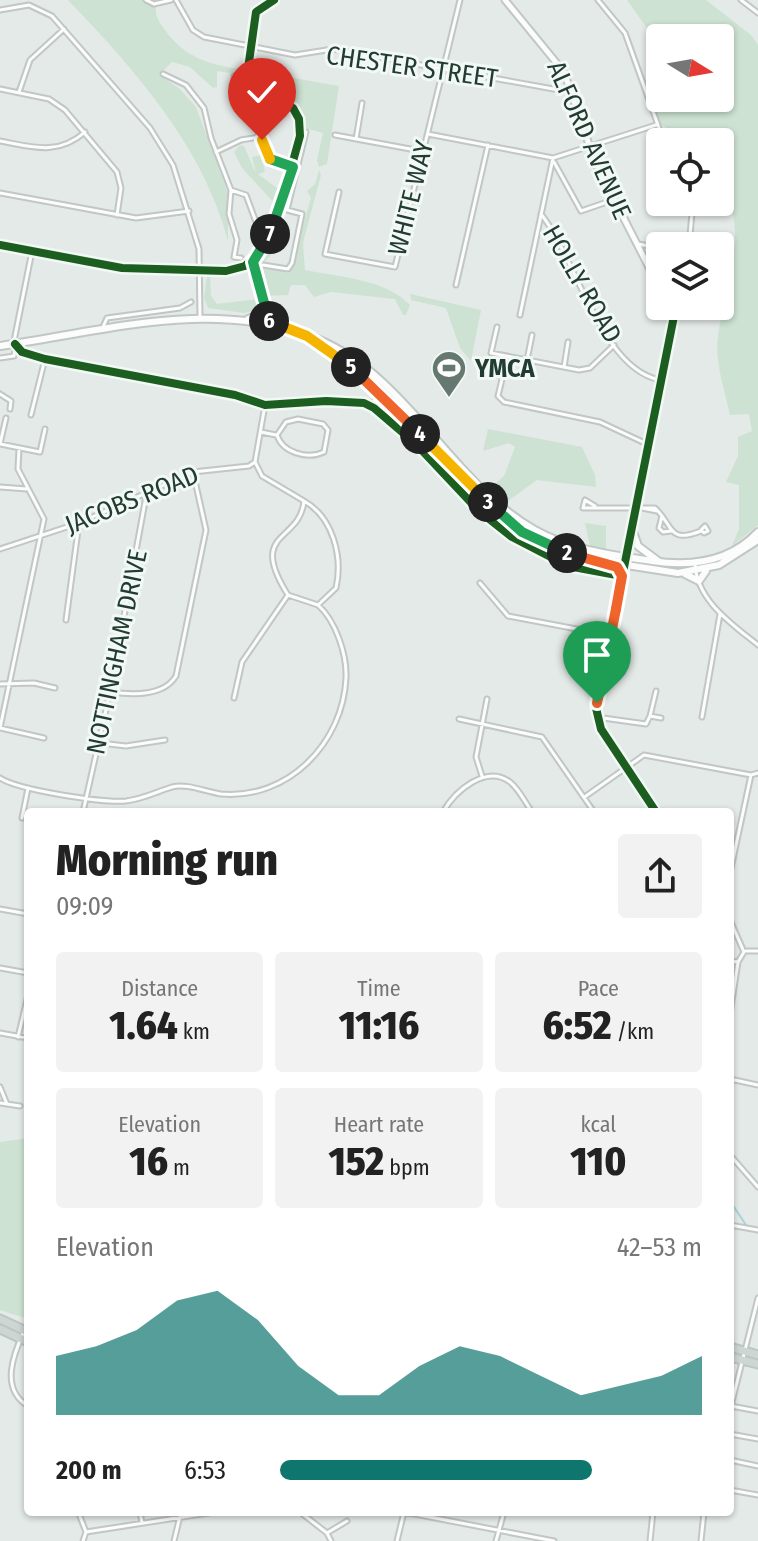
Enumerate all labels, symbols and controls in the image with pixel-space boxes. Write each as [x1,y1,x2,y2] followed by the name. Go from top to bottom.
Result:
[646,24,734,112] north arrow
[646,24,734,320] map controls
[324,40,500,94] street label: CHESTER STREET
[540,56,638,224] street label: ALFORD AVENUE
[228,58,296,140] pin
[240,70,284,114] icon: check
[646,128,734,216] button: locate
[382,137,440,259] street label: WHITE WAY
[250,214,290,254] pin: 7
[265,220,275,247] text: 7
[536,220,628,348] street label: HOLLY ROAD
[646,232,734,320] button: layers
[249,301,289,341] pin: 6
[263,307,275,334] text: 6
[331,347,371,387] pin: 5
[430,349,468,399] sports icon: YMCA
[346,353,356,380] text: 5
[474,353,536,384] place label: YMCA
[400,414,440,454] pin: 4
[414,420,426,447] text: 4
[61,459,203,541] street label: JACOBS ROAD
[468,482,508,522] pin: 3
[483,488,493,515] text: 3
[547,533,587,573] pin: 2
[562,539,572,566] text: 2
[80,547,154,757] street label: NOTTINGHAM DRIVE
[563,621,631,703] pin
[575,633,619,677] icon: arrive
[56,834,278,887] text: Morning run
[618,834,702,918] button: share
[56,891,113,922] text: 09:09
[121,975,198,1002] text: Distance
[357,975,401,1002] text: Time
[578,975,619,1002] text: Pace
[109,1002,178,1050] text: 1.64
[339,1002,419,1050] text: 11:16
[542,1002,612,1050] text: 6:52
[178,1018,210,1045] text: km
[612,1018,654,1045] text: /km
[118,1111,201,1138] text: Elevation
[334,1111,424,1138] text: Heart rate
[581,1111,616,1138] text: kcal
[129,1138,168,1186] text: 16
[328,1138,384,1186] text: 152
[570,1138,626,1186] text: 110
[168,1154,190,1181] text: m
[384,1154,430,1181] text: bpm
[56,1232,154,1263] text: Elevation
[617,1232,702,1263] text: 42–53 m
[56,1455,122,1486] text: 200 m
[184,1455,226,1486] text: 6:53

